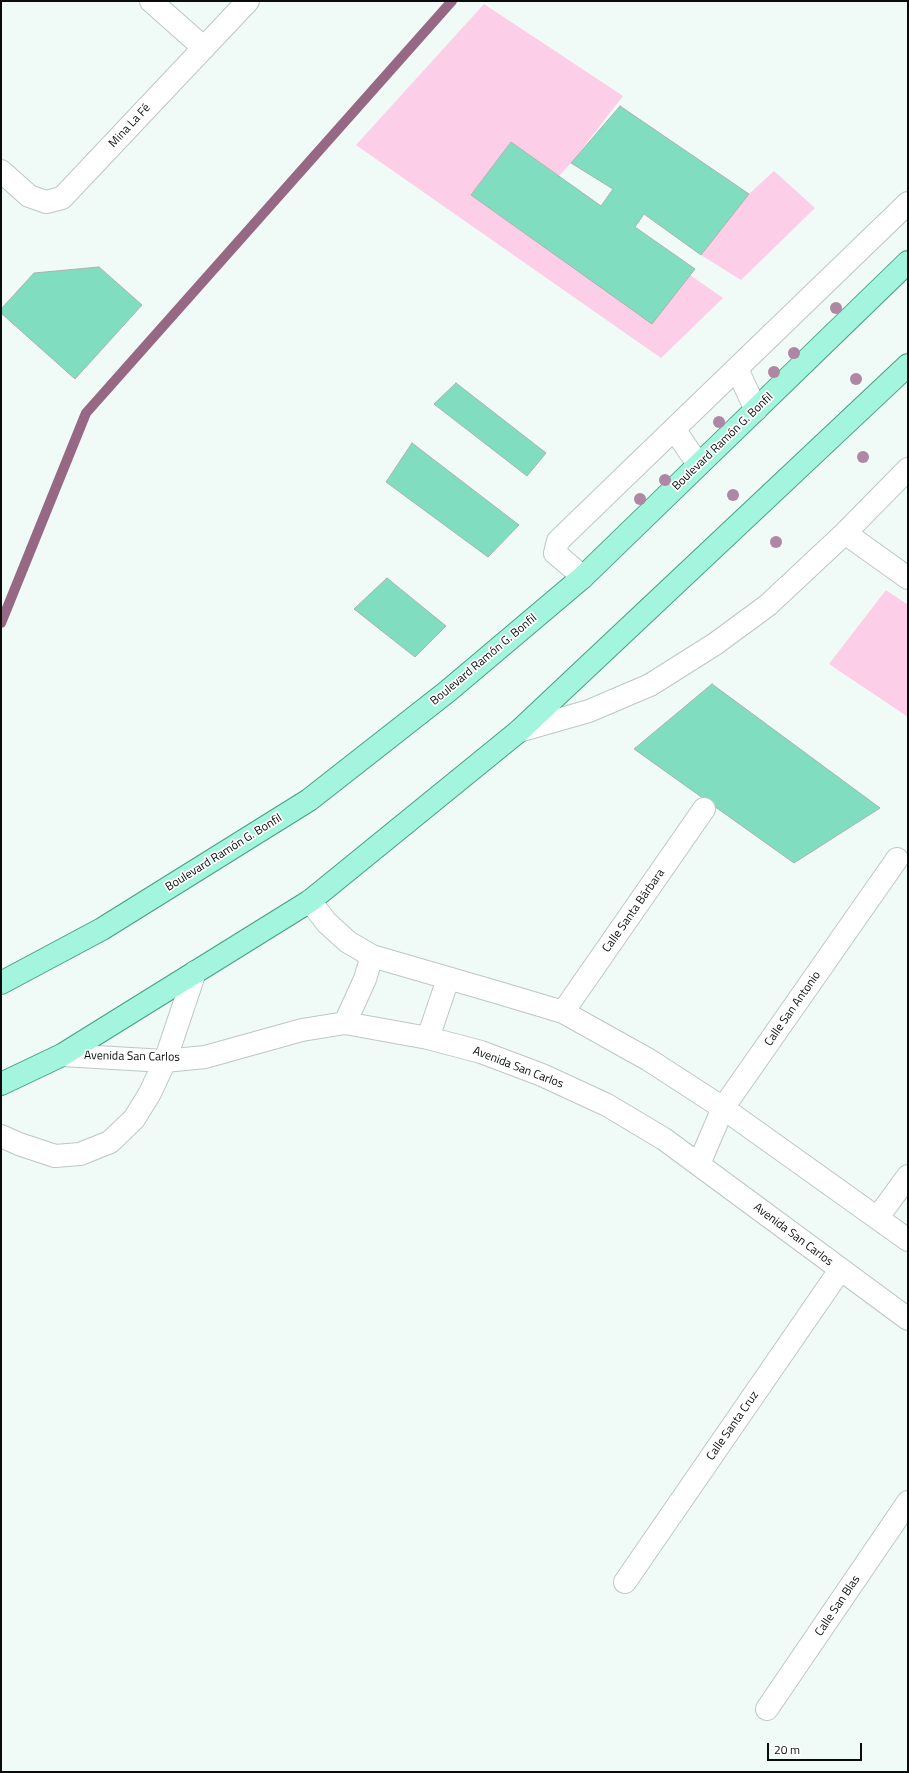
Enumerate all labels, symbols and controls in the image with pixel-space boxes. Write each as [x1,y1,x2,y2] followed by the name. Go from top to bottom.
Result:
[106,101,154,151] street label: Mina La Fé
[670,390,776,494] street label: Boulevard Ramón G. Bonfil
[428,611,540,709] street label: Boulevard Ramón G. Bonfil
[163,811,285,895] street label: Boulevard Ramón G. Bonfil
[600,866,668,956] street label: Calle Santa Bárbara
[762,969,824,1049] street label: Calle San Antonio
[471,1044,565,1092] street label: Avenida San Carlos
[84,1049,180,1065] street label: Avenida San Carlos
[750,1200,836,1270] street label: Avenida San Carlos
[704,1389,762,1463] street label: Calle Santa Cruz
[812,1573,864,1639] street label: Calle San Blas
[769,1735,864,1761] scale bar
[774,1740,800,1759] text: 20 m

